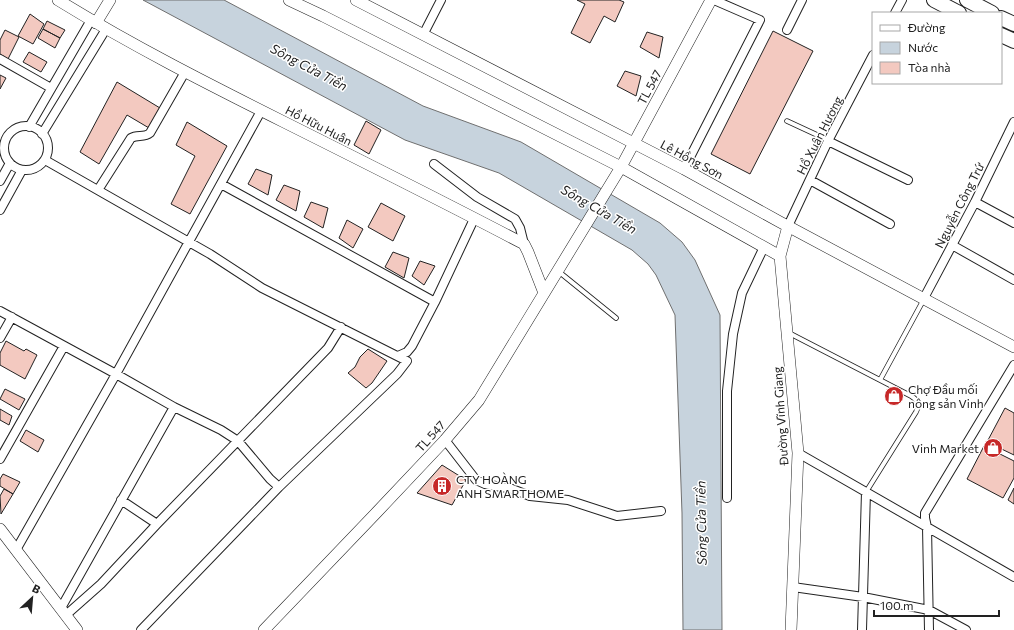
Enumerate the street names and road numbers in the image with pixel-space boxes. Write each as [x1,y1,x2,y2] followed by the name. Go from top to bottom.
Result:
[634,67,664,107] street label: TL 547
[793,93,845,177] street label: Hồ Xuân Hương
[283,102,355,148] street label: Hồ Hữu Huân
[658,137,726,181] street label: Lê Hồng Sơn
[931,160,987,250] street label: Nguyễn Công Trứ
[770,366,791,467] street label: Đường Vĩnh Giang
[412,418,448,454] street label: TL 547

